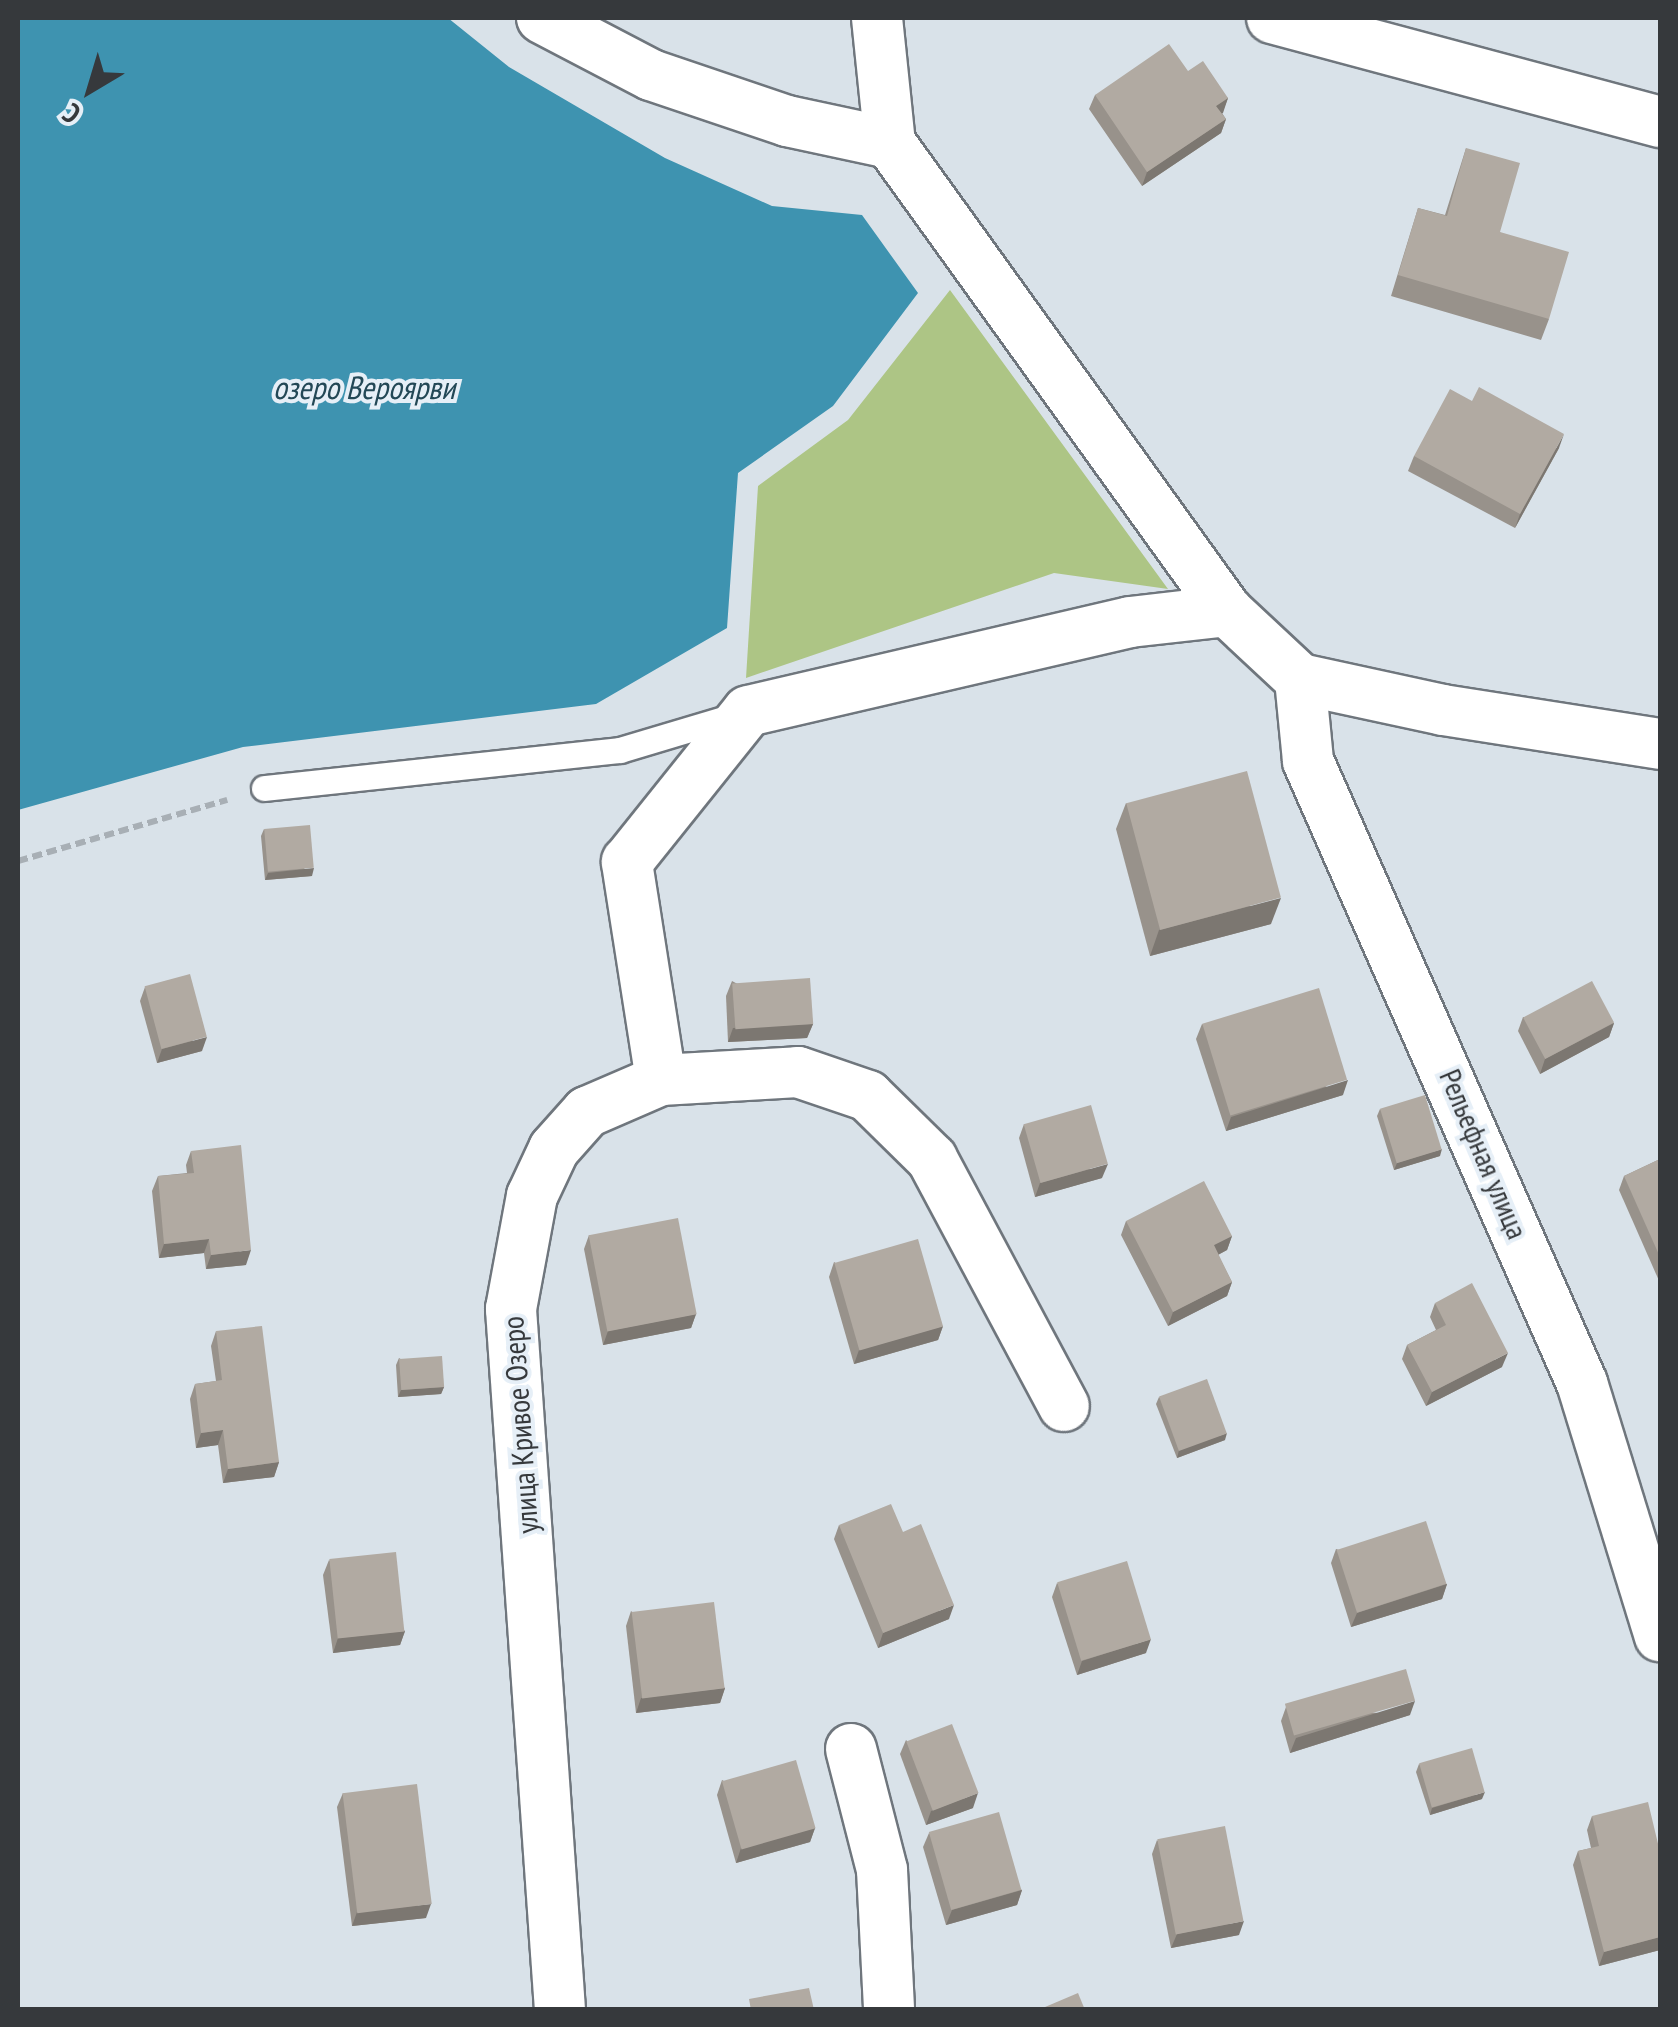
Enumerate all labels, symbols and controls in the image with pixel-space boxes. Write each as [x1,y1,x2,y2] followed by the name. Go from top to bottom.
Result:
[40,40,140,140] north arrow
[55,96,88,133] text: С
[273,368,455,406] water label: озеро Вероярви
[1432,1064,1536,1244] street label: Рельефная улица
[494,1315,546,1535] street label: улица Кривое Озеро

